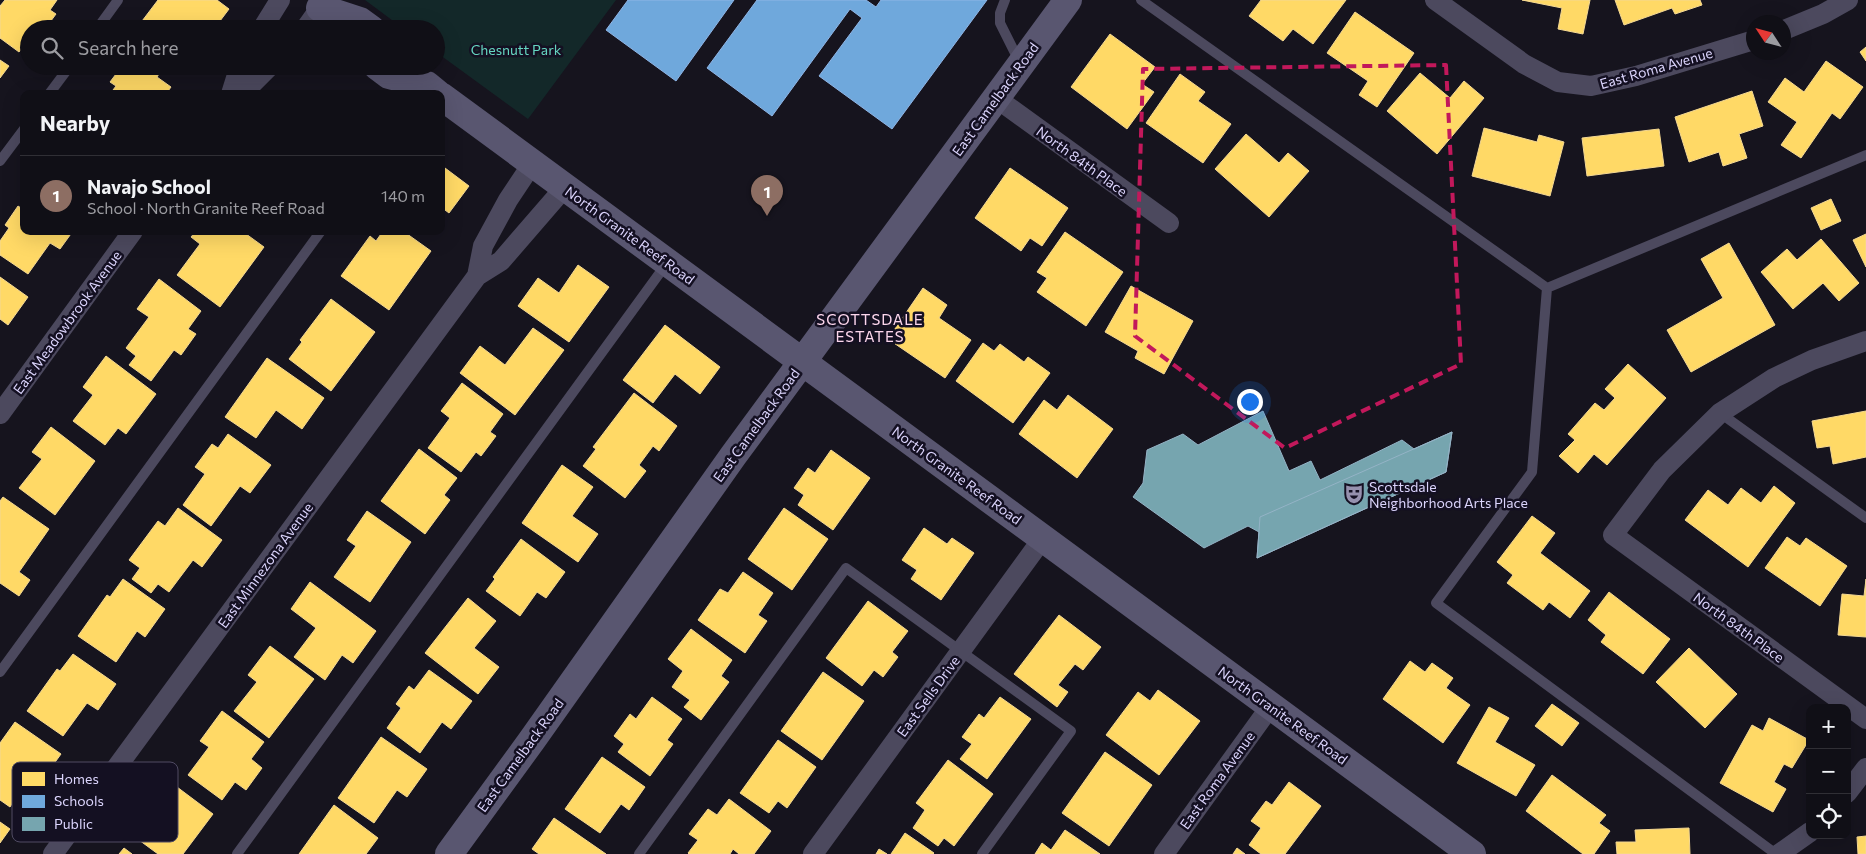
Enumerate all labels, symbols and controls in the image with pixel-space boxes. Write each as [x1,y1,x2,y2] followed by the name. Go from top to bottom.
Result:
[1746,15,1791,60] north arrow
[20,20,445,75] search box
[38,34,66,62] icon: search
[78,36,178,59] text: Search here
[948,39,1042,159] street label: East Camelback Road
[471,41,562,58] park label: Chesnutt Park
[1598,44,1714,92] street label: East Roma Avenue
[40,110,110,135] text: Nearby
[1033,122,1131,200] street label: North 84th Place
[87,175,211,198] text: Navajo School
[751,175,783,216] pin: 1
[562,182,698,288] street label: North Granite Reef Road
[52,186,60,205] text: 1
[381,186,425,205] text: 140 m
[87,198,325,217] text: School · North Granite Reef Road
[9,247,125,397] street label: East Meadowbrook Avenue
[816,310,924,345] district label: SCOTTSDALE ESTATES
[709,365,803,485] street label: East Camelback Road
[1237,389,1263,415] your location
[889,422,1025,528] street label: North Granite Reef Road
[1369,478,1528,511] place label: Scottsdale Neighborhood Arts Place
[1343,483,1365,505] theatre icon: Scottsdale Neighborhood Arts Place
[214,499,316,631] street label: East Minnezona Avenue
[1690,588,1788,666] street label: North 84th Place
[893,652,963,740] street label: East Sells Drive
[1215,662,1351,768] street label: North Granite Reef Road
[473,695,567,815] street label: East Camelback Road
[1806,704,1851,839] map controls
[1806,704,1851,749] button: +
[1176,728,1258,832] street label: East Roma Avenue
[1806,749,1851,794] button: −
[12,762,178,842] legend
[54,770,99,787] text: Homes
[54,792,104,809] text: Schools
[1806,794,1851,839] button: locate
[54,815,93,832] text: Public

